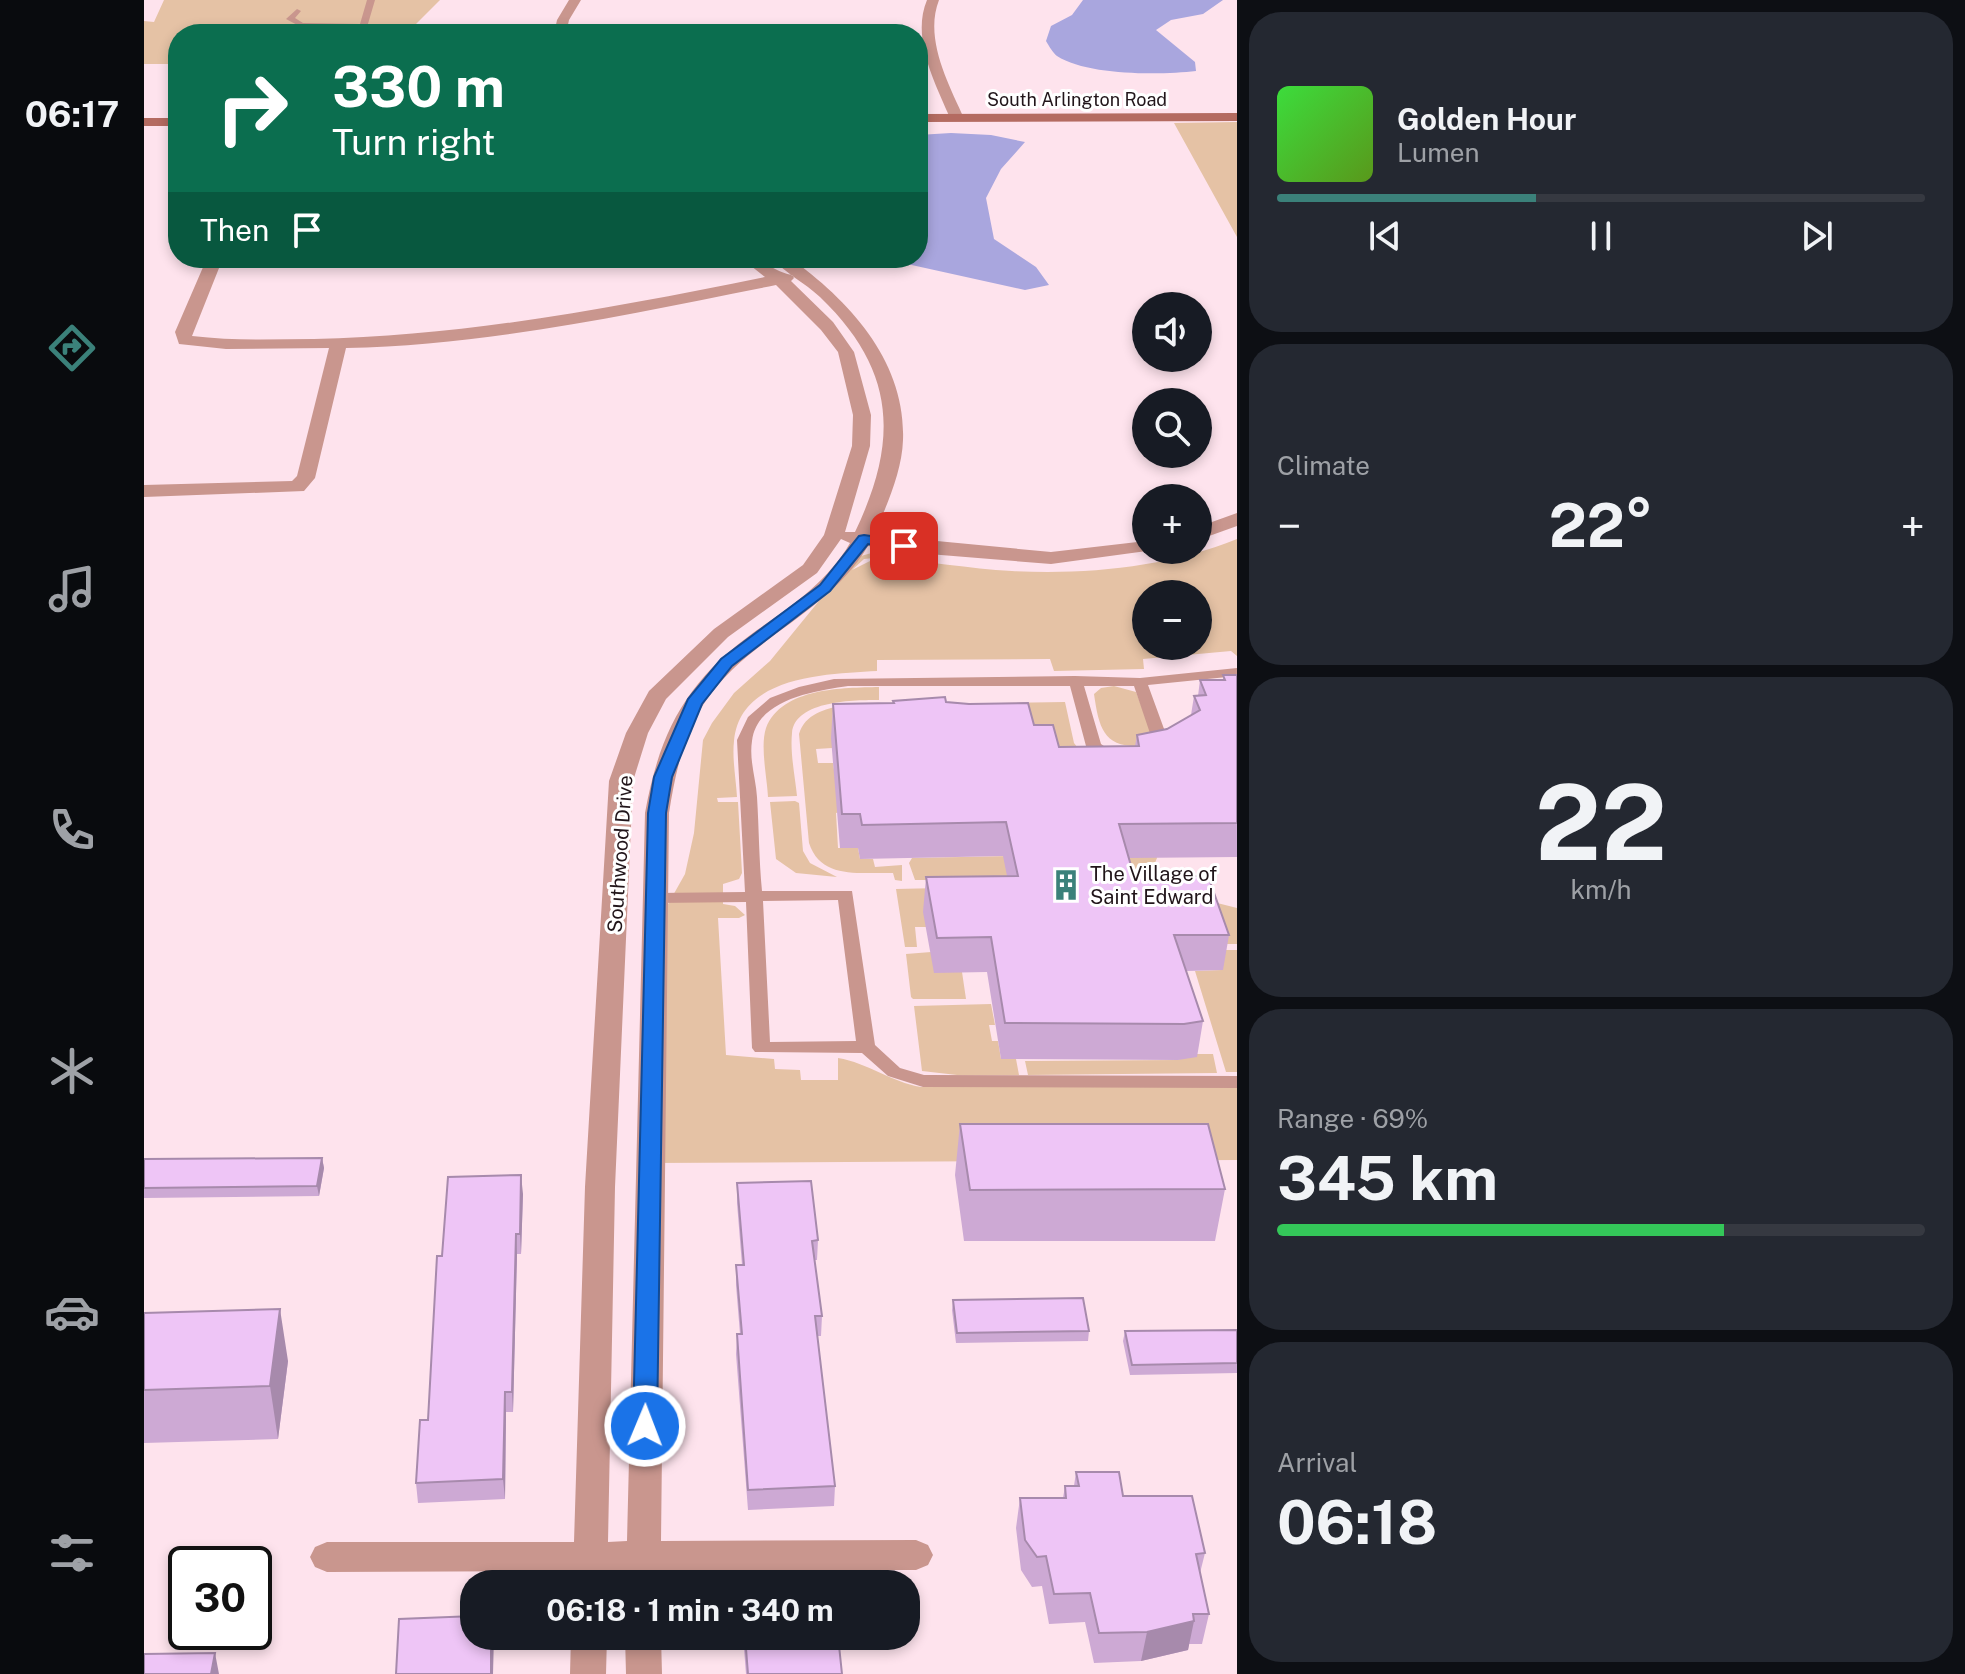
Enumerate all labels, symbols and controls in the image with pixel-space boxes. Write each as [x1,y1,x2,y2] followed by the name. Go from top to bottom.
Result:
[332,54,505,120] text: 330 m
[200,56,304,160] icon: right
[987,89,1167,110] street label: South Arlington Road
[25,93,119,135] text: 06:17
[1397,101,1576,137] text: Golden Hour
[332,121,495,163] text: Turn right
[1397,137,1480,168] text: Lumen
[285,208,329,252] icon: arrive
[200,212,269,248] text: Then
[1363,214,1407,258] icon: previous
[1579,214,1623,258] icon: pause
[1795,214,1839,258] icon: next
[1132,292,1212,660] map controls
[1132,292,1212,372] button: sound
[44,320,100,376] icon: directions
[1132,388,1212,468] button: search
[1277,450,1370,481] text: Climate
[1132,484,1212,564] button: +
[1549,490,1653,561] text: 22°
[1277,500,1301,552] text: −
[1901,500,1925,552] text: +
[870,512,938,580] pin
[882,524,926,568] icon: arrive
[44,561,100,617] icon: music
[1132,580,1212,660] button: −
[1535,761,1667,883] text: 22
[603,774,637,934] street label: Southwood Drive
[44,802,100,858] icon: phone
[1090,862,1217,909] place label: The Village of Saint Edward
[1049,868,1083,902] building icon: The Village of Saint Edward
[1570,874,1632,905] text: km/h
[44,1043,100,1099] icon: climate
[1277,1103,1428,1134] text: Range · 69%
[1277,1143,1498,1214] text: 345 km
[44,1284,100,1340] icon: car
[603,1384,687,1468] position arrow
[1277,1447,1357,1478] text: Arrival
[1277,1487,1437,1558] text: 06:18
[44,1525,100,1581] icon: filters
[168,1546,272,1650] speed limit sign: 30
[546,1592,834,1628] text: 06:18 · 1 min · 340 m

